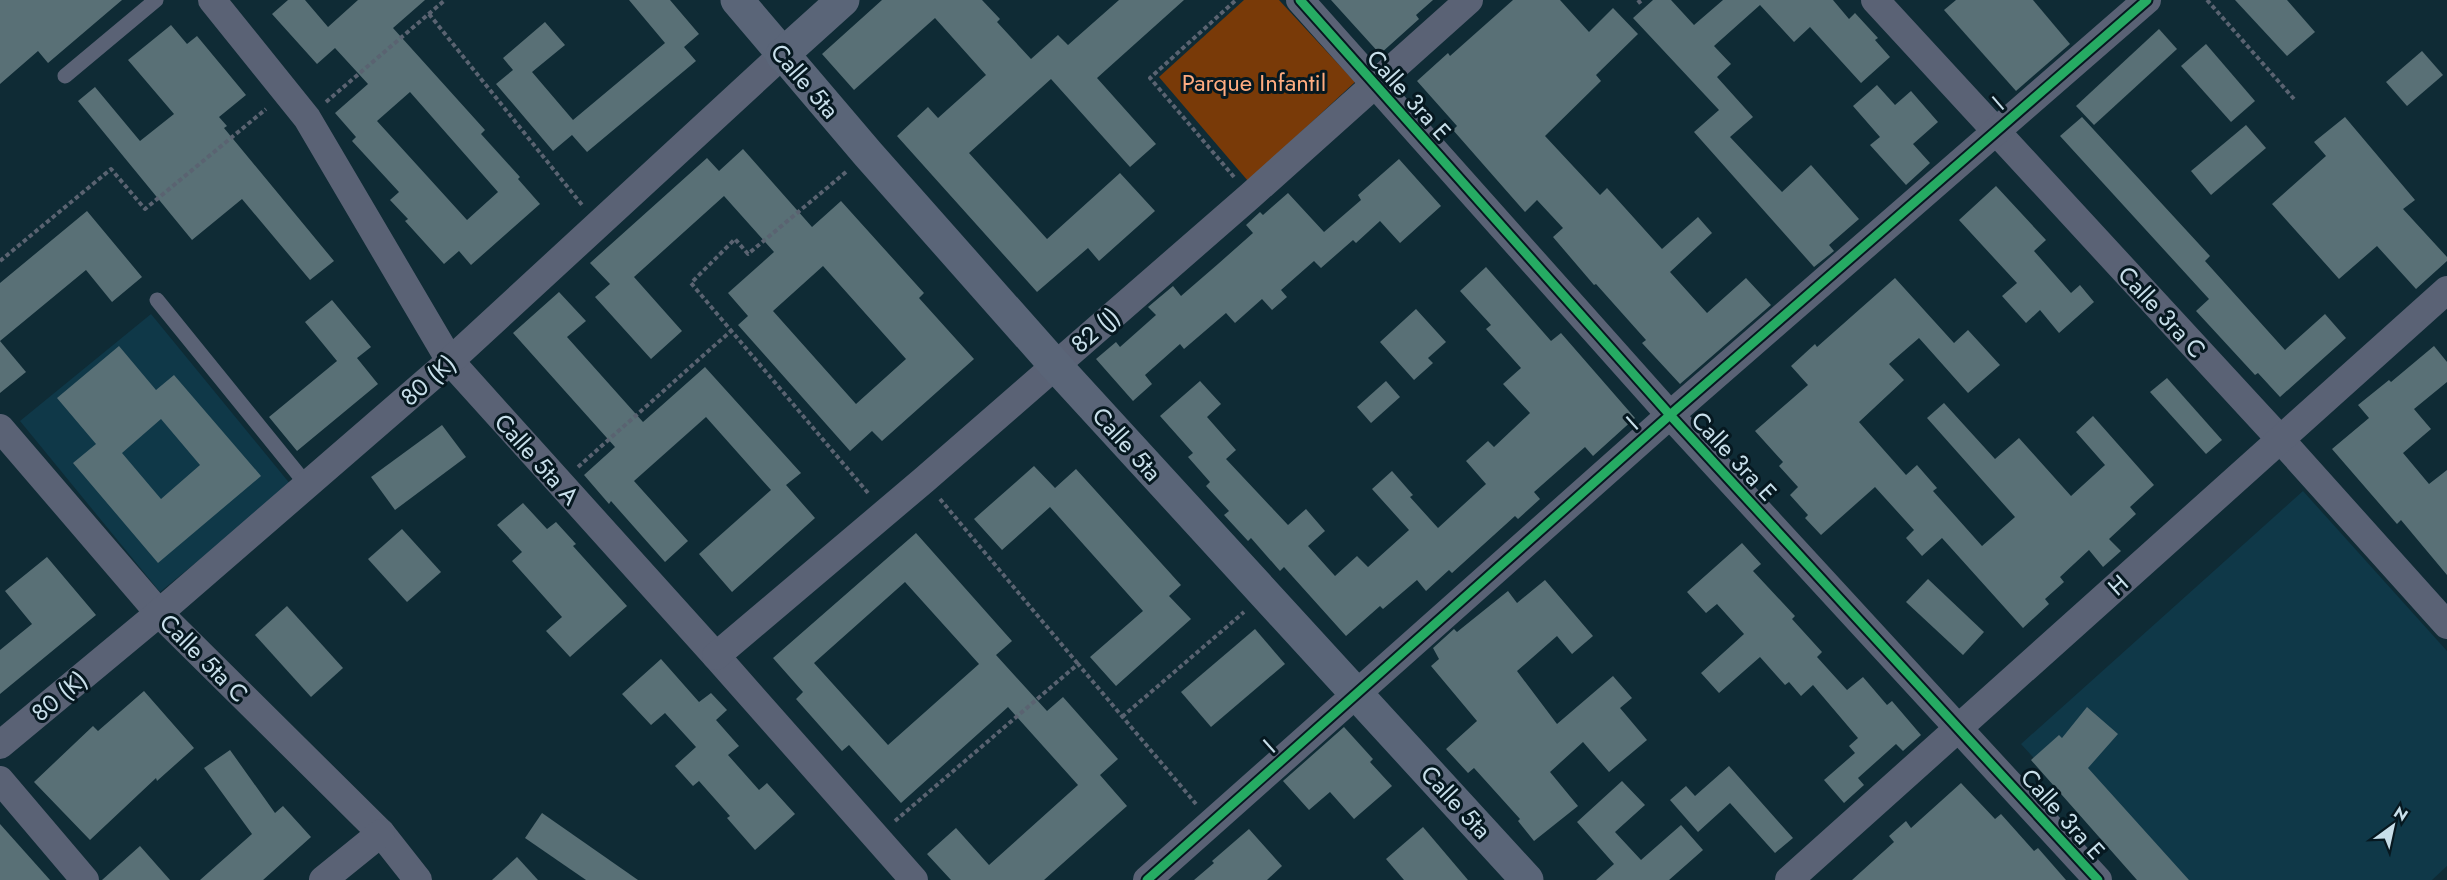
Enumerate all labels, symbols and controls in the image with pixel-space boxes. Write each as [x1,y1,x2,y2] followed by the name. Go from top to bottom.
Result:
[762,36,848,126] street label: Calle 5ta
[1359,42,1459,148] street label: Calle 3ra E
[1182,65,1326,100] park label: Parque Infantil
[1984,88,2012,118] street label: I
[2110,258,2214,366] street label: Calle 3ra C
[1063,299,1127,361] street label: 82 (J)
[393,346,463,414] street label: 80 (K)
[1084,399,1170,489] street label: Calle 5ta
[1683,403,1785,509] street label: Calle 3ra E
[486,405,588,513] street label: Calle 5ta A
[1618,408,1646,438] street label: I
[2100,566,2136,604] street label: H
[152,606,256,710] street label: Calle 5ta C
[24,662,94,730] street label: 80 (K)
[1255,731,1283,761] street label: I
[1413,757,1499,847] street label: Calle 5ta
[2013,761,2113,867] street label: Calle 3ra E
[2363,796,2423,856] north arrow
[2389,801,2412,827] text: N

